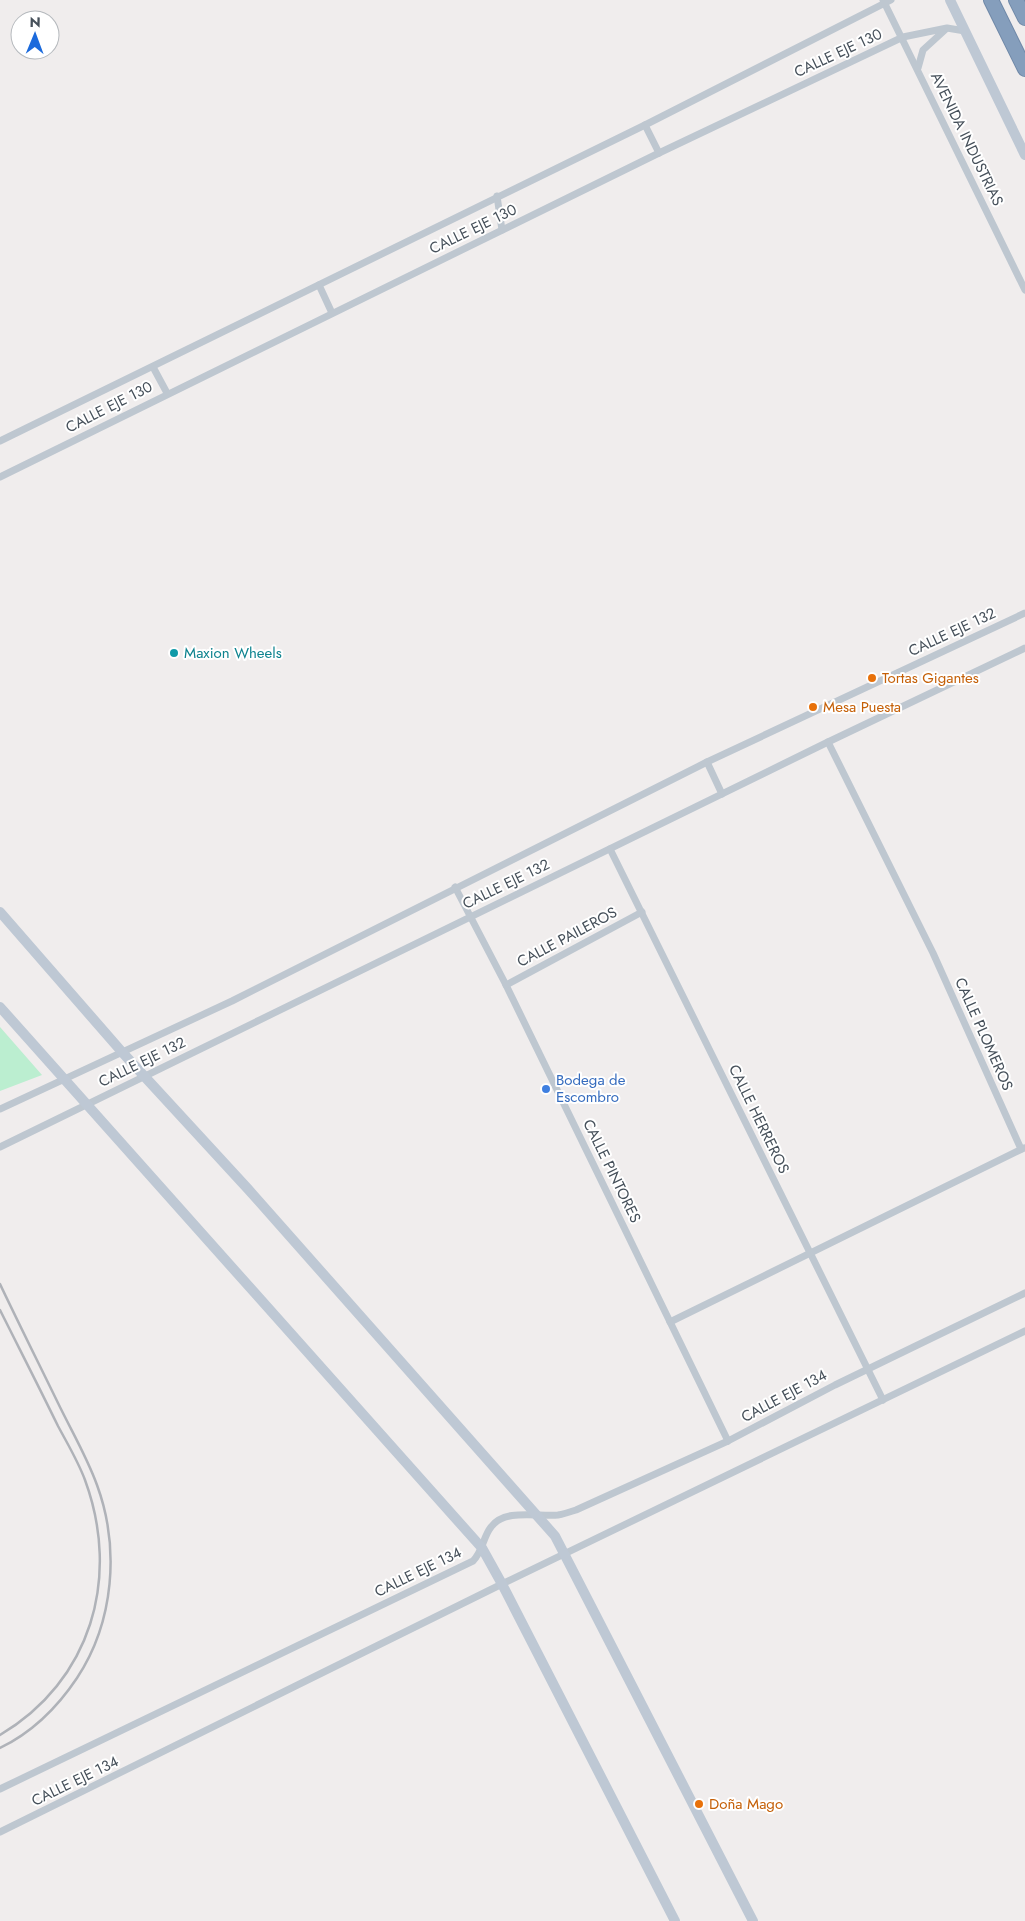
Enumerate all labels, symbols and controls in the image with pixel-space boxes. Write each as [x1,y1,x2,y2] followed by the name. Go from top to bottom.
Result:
[10,10,60,60] north arrow
[29,12,41,32] text: N
[790,23,886,83] street label: CALLE EJE 130
[925,68,1009,210] street label: AVENIDA INDUSTRIAS
[426,198,520,260] street label: CALLE EJE 130
[62,376,156,438] street label: CALLE EJE 130
[905,602,999,662] street label: CALLE EJE 132
[184,642,282,664] place label: Maxion Wheels
[168,647,180,659] marker: Maxion Wheels
[882,667,979,689] place label: Tortas Gigantes
[866,672,878,684] marker: Tortas Gigantes
[823,696,901,718] place label: Mesa Puesta
[807,701,819,713] marker: Mesa Puesta
[459,853,553,915] street label: CALLE EJE 132
[513,901,621,973] street label: CALLE PAILEROS
[949,974,1019,1094] street label: CALLE PLOMEROS
[95,1031,189,1093] street label: CALLE EJE 132
[723,1061,795,1177] street label: CALLE HERREROS
[556,1069,626,1108] place label: Bodega de Escombro
[540,1083,552,1095] marker: Bodega de Escombro
[577,1116,647,1226] street label: CALLE PINTORES
[737,1364,831,1428] street label: CALLE EJE 134
[371,1541,466,1603] street label: CALLE EJE 134
[28,1750,123,1812] street label: CALLE EJE 134
[709,1793,783,1815] place label: Doña Mago
[693,1798,705,1810] marker: Doña Mago

